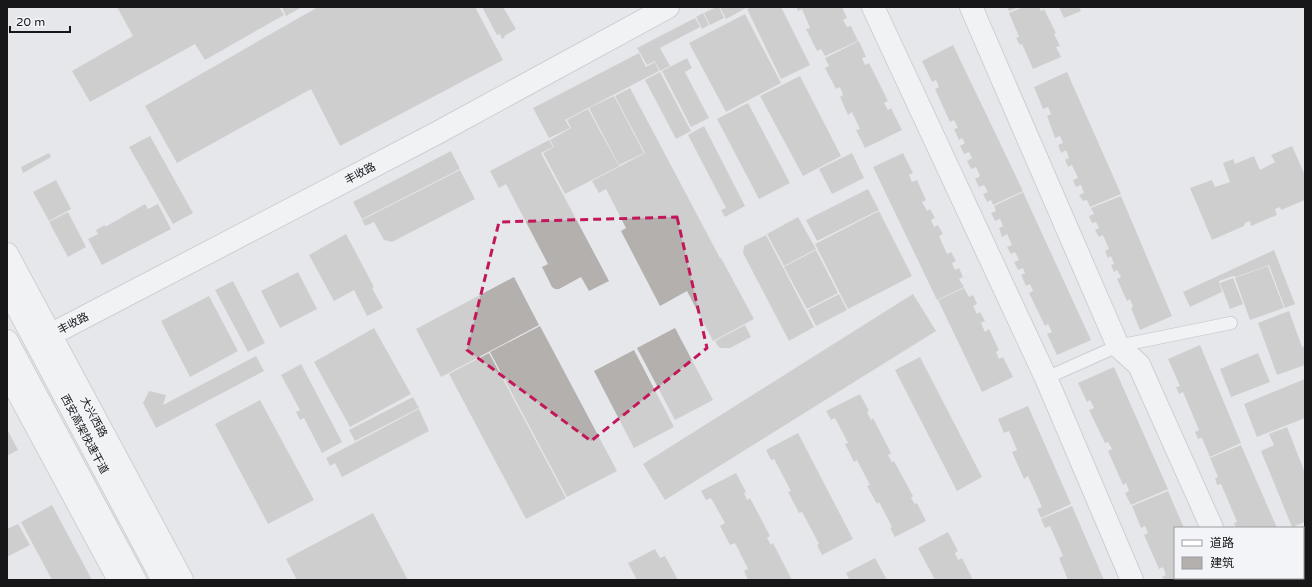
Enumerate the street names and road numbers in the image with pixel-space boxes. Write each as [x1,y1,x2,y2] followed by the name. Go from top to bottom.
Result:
[343,160,378,187] street label: 丰收路
[56,310,91,337] street label: 丰收路
[58,392,111,476] street label: 西安高架快速干道
[77,395,110,440] street label: 大兴西路

